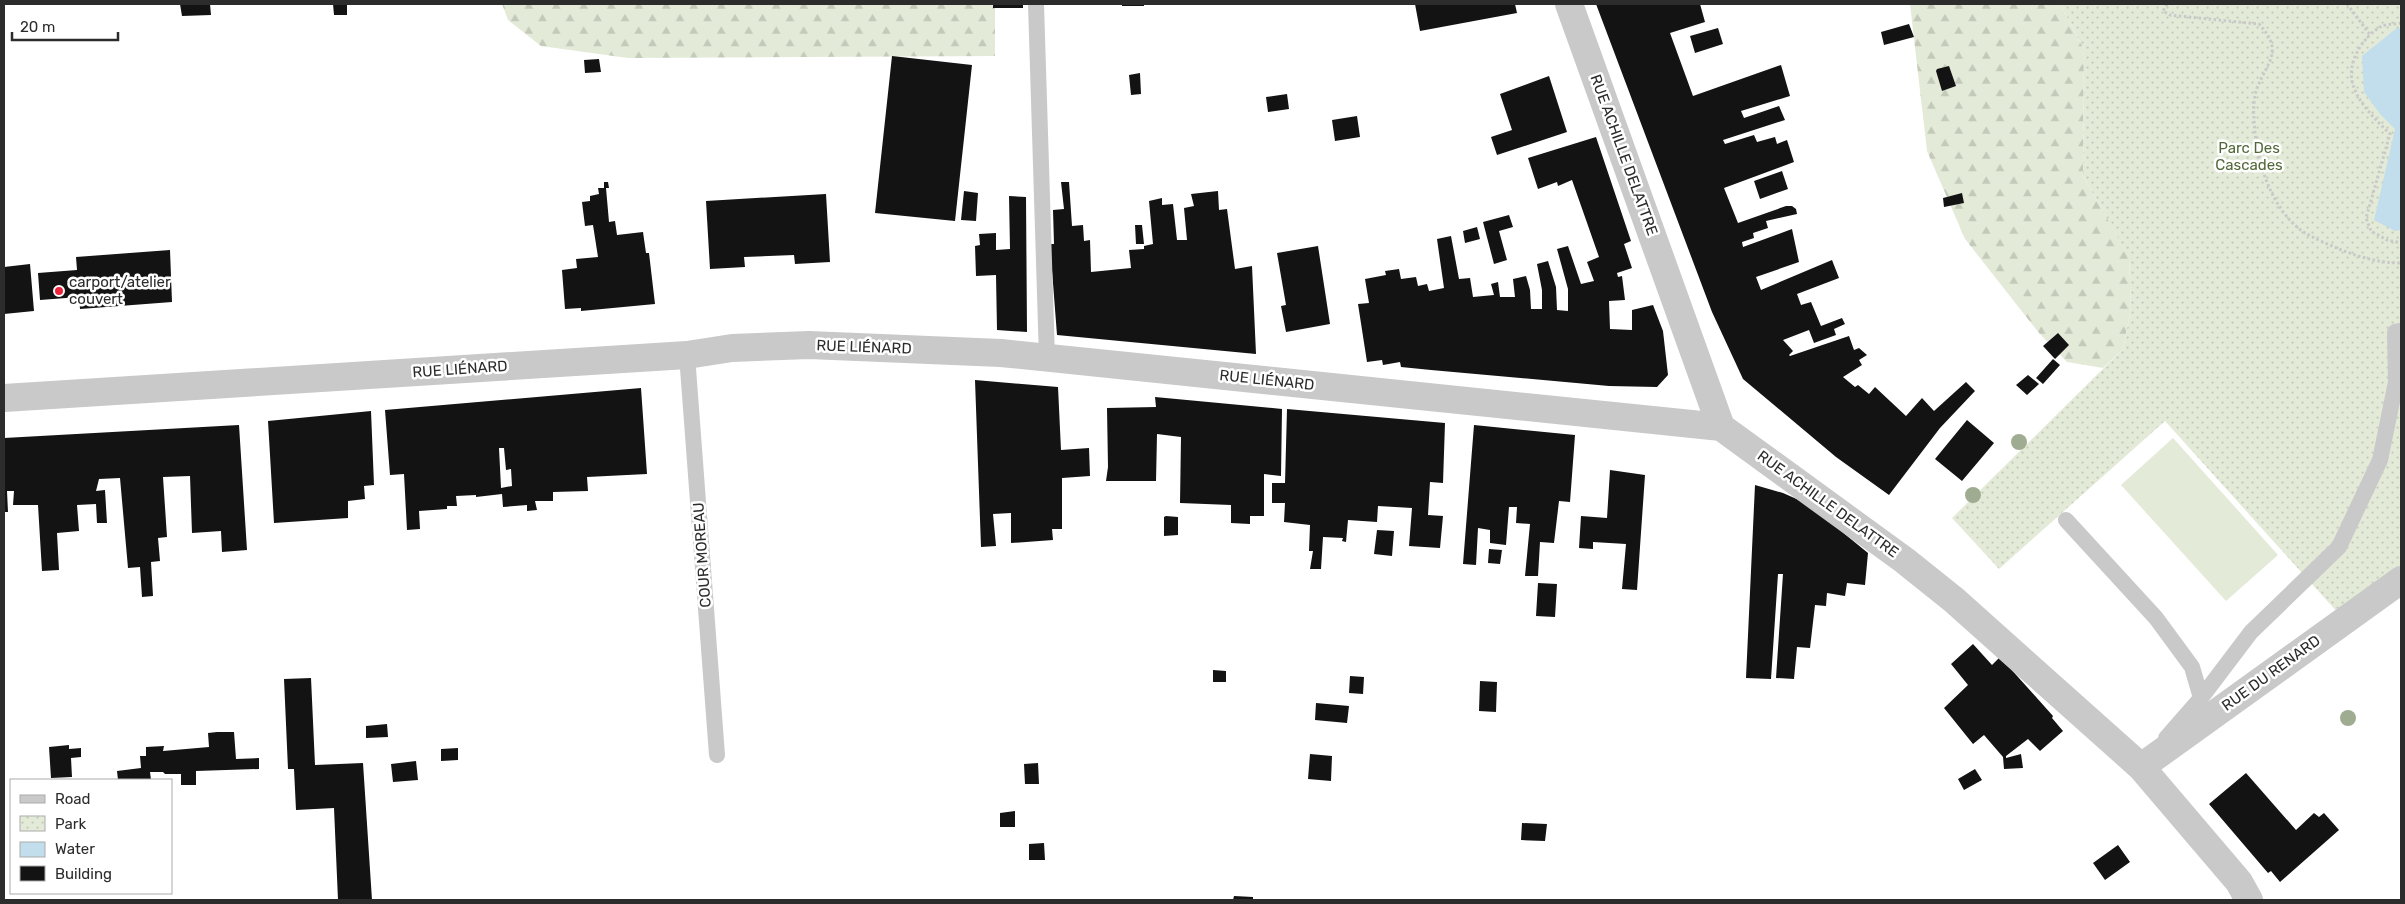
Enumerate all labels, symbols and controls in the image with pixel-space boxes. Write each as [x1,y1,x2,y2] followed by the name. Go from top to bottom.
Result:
[12,10,119,42] scale bar
[20,18,55,36] text: 20 m
[1586,72,1662,238] street label: RUE ACHILLE DELATTRE
[2215,139,2283,174] park label: Parc Des Cascades
[69,273,171,308] place label: carport/atelier couvert
[53,285,65,297] marker: carport/atelier couvert
[816,336,912,358] street label: RUE LIÉNARD
[412,357,508,381] street label: RUE LIÉNARD
[1219,366,1315,394] street label: RUE LIÉNARD
[1754,447,1902,561] street label: RUE ACHILLE DELATTRE
[689,502,715,608] street label: COUR MOREAU
[2218,631,2324,715] street label: RUE DU RENARD
[10,779,172,894] legend
[55,790,91,808] text: Road
[55,815,86,833] text: Park
[55,840,95,858] text: Water
[55,865,112,883] text: Building

